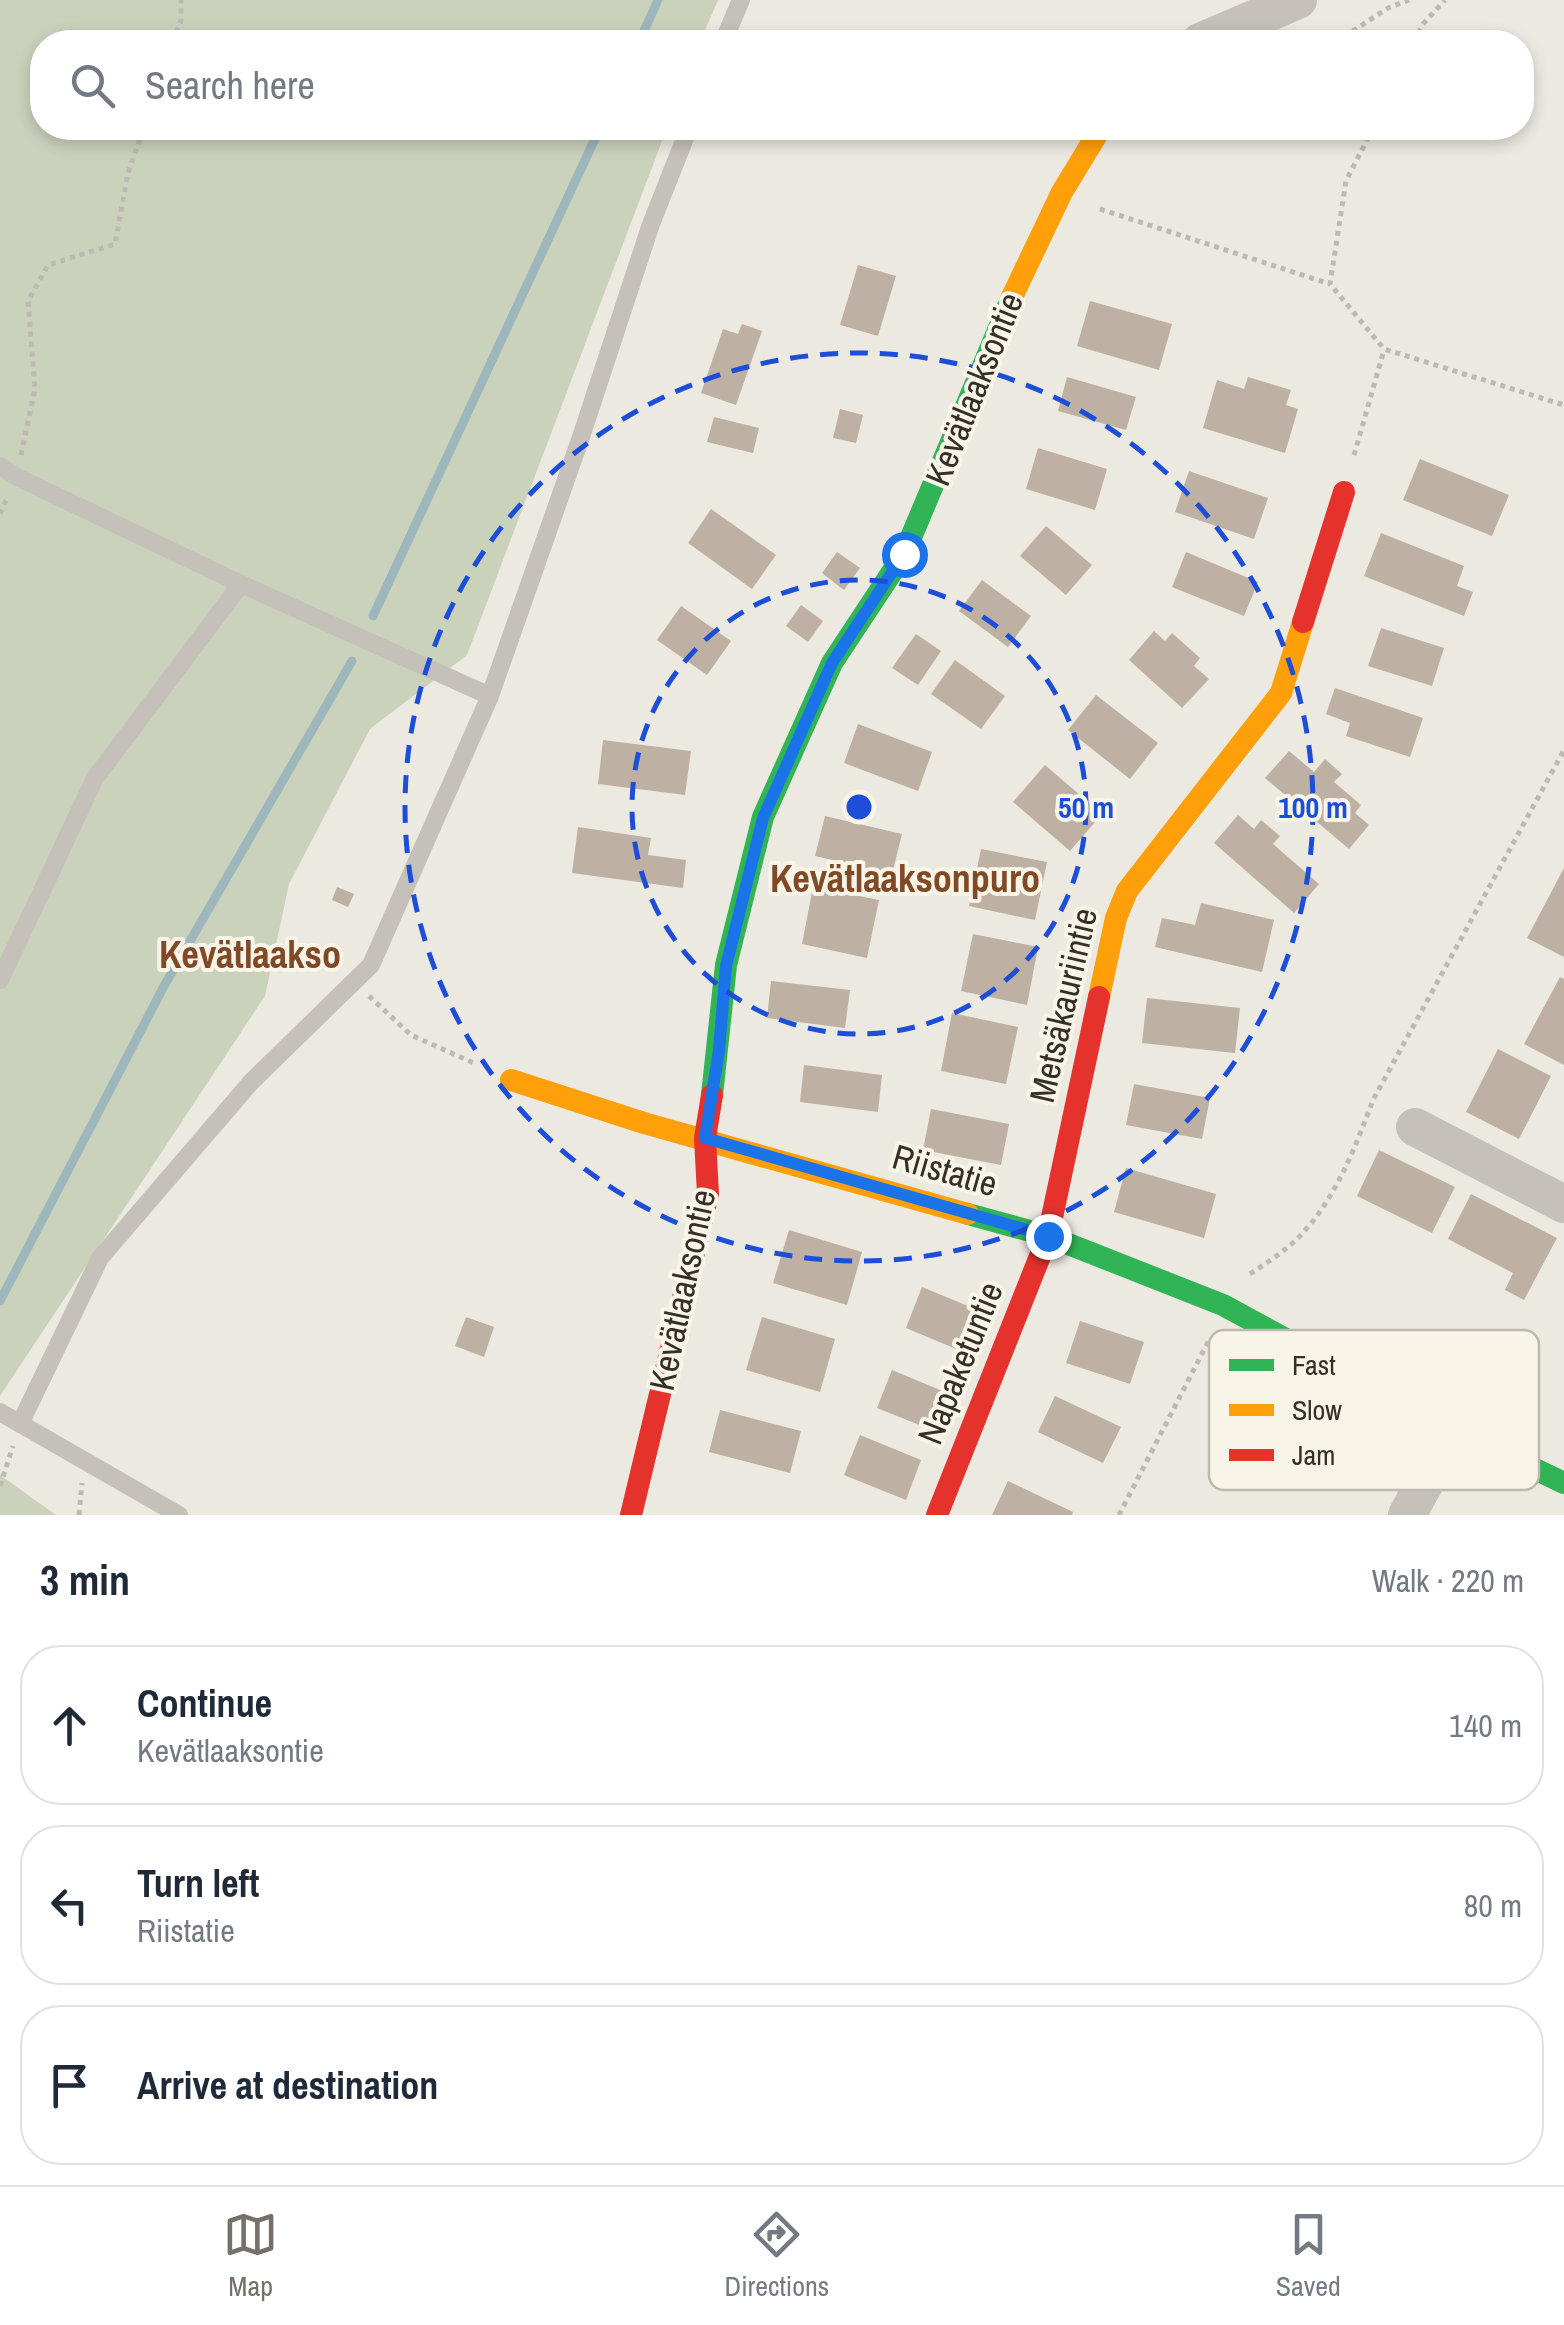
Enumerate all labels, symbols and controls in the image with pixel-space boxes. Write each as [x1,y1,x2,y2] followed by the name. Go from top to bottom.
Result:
[30,30,1534,140] search box
[65,58,120,113] icon: search
[145,60,315,111] text: Search here
[914,286,1034,492] street label: Kevätlaaksontie
[882,532,928,578] route start
[1058,787,1114,827] text: 50 m
[1278,787,1348,827] text: 100 m
[841,789,877,825] centre of rings
[770,853,1040,904] district label: Kevätlaaksonpuro
[1018,903,1108,1107] street label: Metsäkauriintie
[159,929,341,980] district label: Kevätlaakso
[887,1133,1003,1207] street label: Riistatie
[638,1185,726,1395] street label: Kevätlaaksontie
[1026,1214,1072,1260] route end
[906,1275,1014,1451] street label: Napaketuntie
[1209,1330,1539,1490] legend
[1292,1346,1336,1384] text: Fast
[1292,1391,1342,1429] text: Slow
[1292,1436,1335,1474] text: Jam
[40,1552,130,1608] text: 3 min
[1372,1559,1524,1602] text: Walk · 220 m
[137,1678,272,1729] text: Continue
[42,1698,97,1753] icon: ahead
[1449,1704,1522,1747] text: 140 m
[137,1729,324,1772] text: Kevätlaaksontie
[137,1858,259,1909] text: Turn left
[42,1878,97,1933] icon: left
[1464,1884,1522,1927] text: 80 m
[137,1909,235,1952] text: Riistatie
[42,2058,97,2113] icon: arrive
[137,2060,438,2111] text: Arrive at destination
[223,2207,278,2305] tab: Map
[725,2207,829,2305] tab: Directions
[1276,2207,1341,2305] tab: Saved

